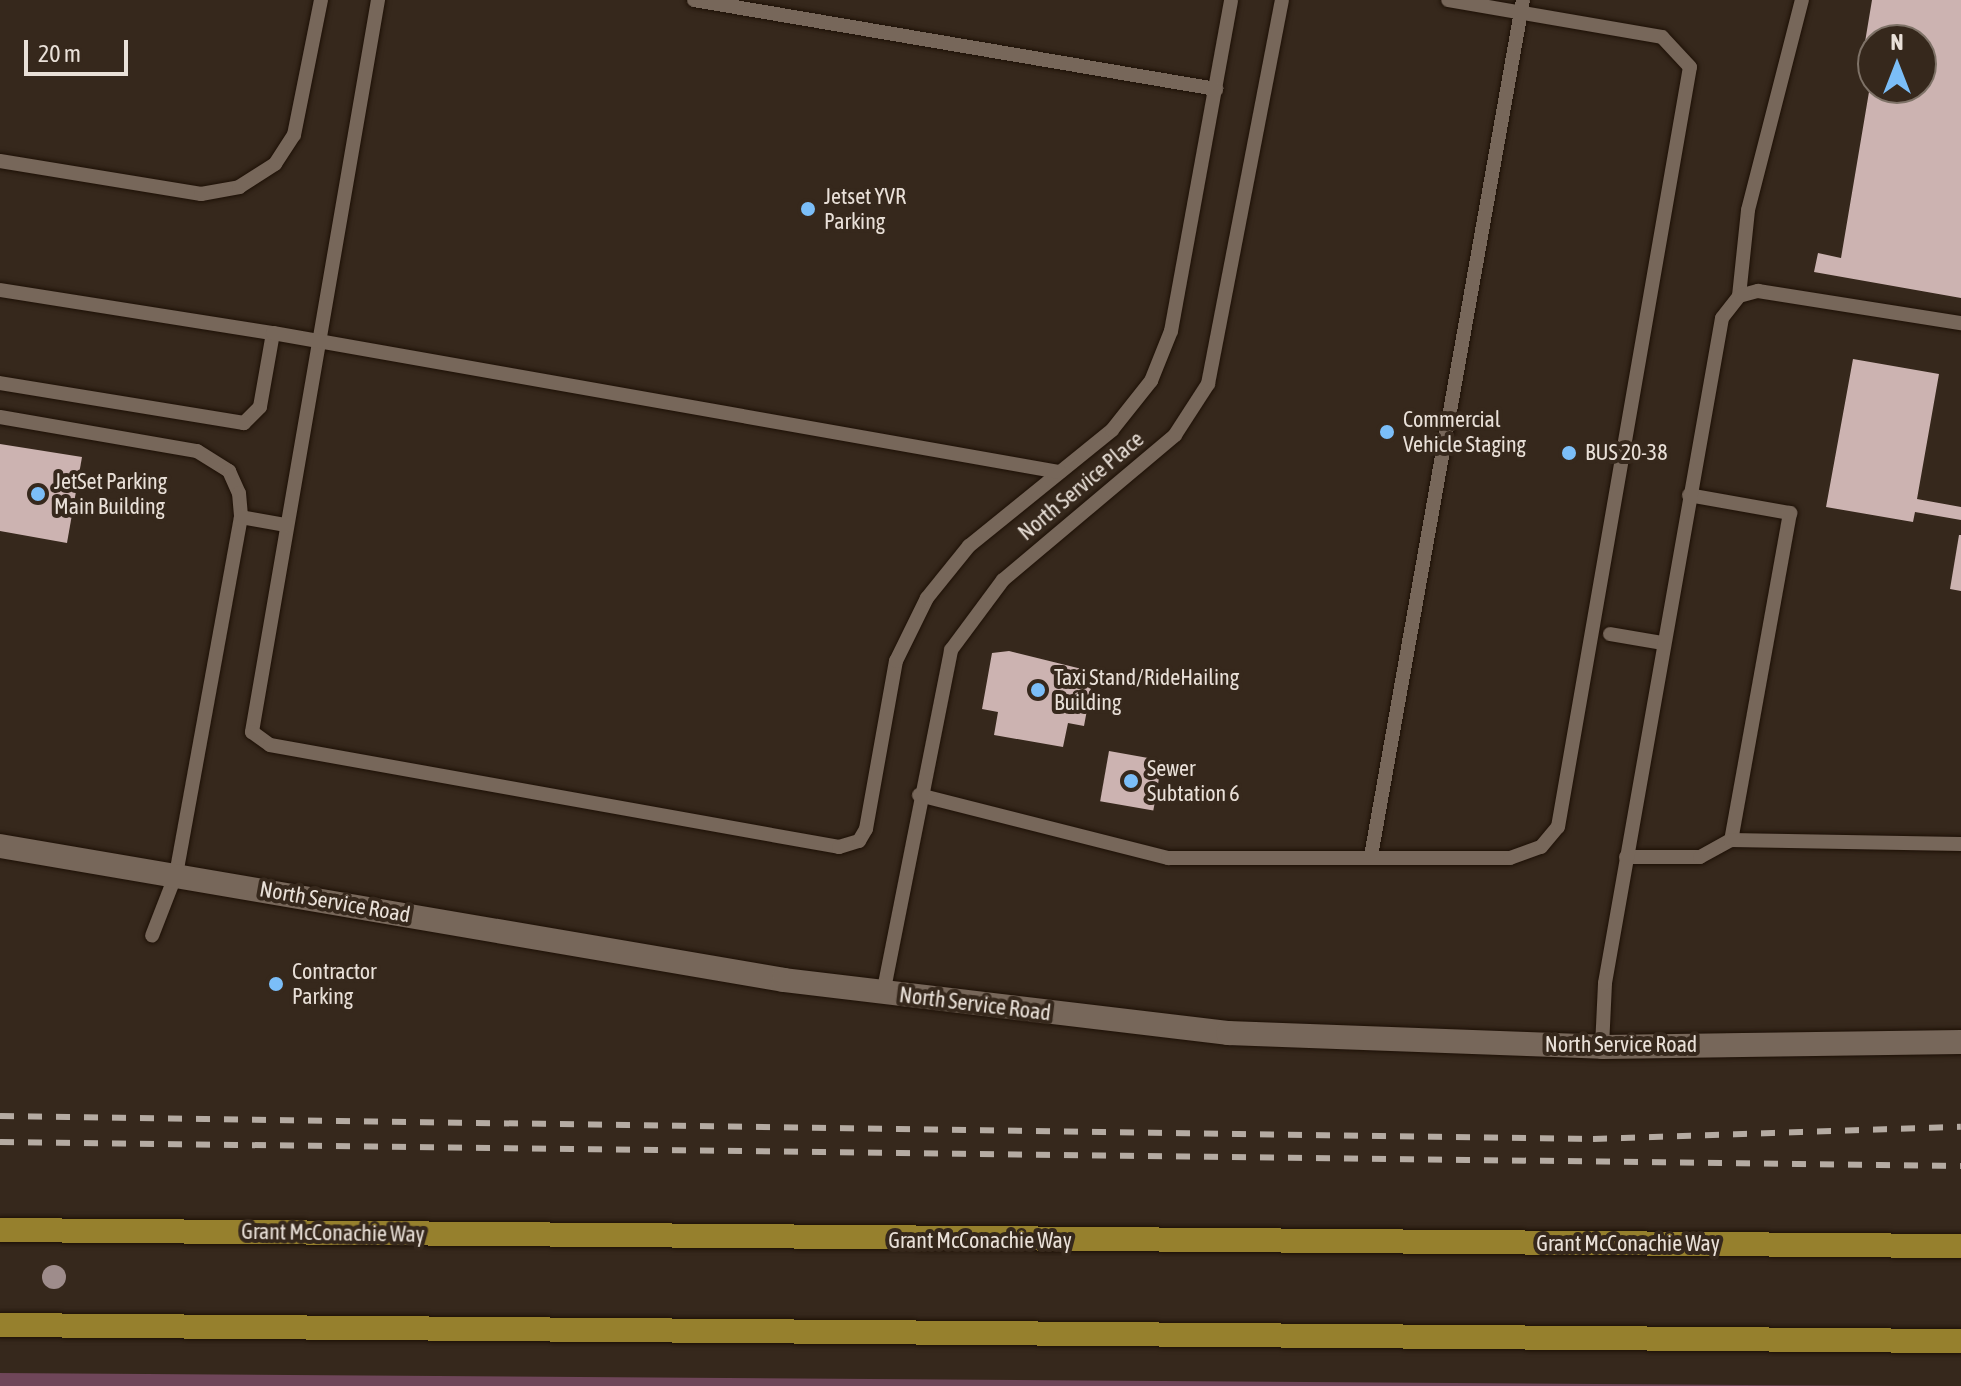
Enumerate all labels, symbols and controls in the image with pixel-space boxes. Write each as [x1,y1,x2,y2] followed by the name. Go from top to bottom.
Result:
[28,24,132,74] scale bar
[1857,24,1937,104] north arrow
[1891,29,1903,55] text: N
[38,40,81,67] text: 20 m
[824,183,906,234] place label: Jetset YVR Parking
[799,200,817,218] marker: Jetset YVR Parking
[1403,406,1526,458] place label: Commercial Vehicle Staging
[1378,423,1396,441] marker: Commercial Vehicle Staging
[1013,426,1149,546] street label: North Service Place
[1585,440,1668,466] place label: BUS 20-38
[1560,444,1578,462] marker: BUS 20-38
[54,468,167,520] place label: JetSet Parking Main Building
[29,485,47,503] marker: JetSet Parking Main Building
[1054,664,1239,716] place label: Taxi Stand/RideHailing Building
[1029,681,1047,699] marker: Taxi Stand/RideHailing Building
[1147,755,1240,806] place label: Sewer Subtation 6
[1122,772,1140,790] marker: Sewer Subtation 6
[258,876,412,928] street label: North Service Road
[292,958,377,1010] place label: Contractor Parking
[267,975,285,993] marker: Contractor Parking
[898,982,1052,1026] street label: North Service Road
[1545,1032,1697,1058] street label: North Service Road
[241,1218,425,1248] street label: Grant McConachie Way
[888,1228,1072,1254] street label: Grant McConachie Way
[1536,1231,1720,1257] street label: Grant McConachie Way

